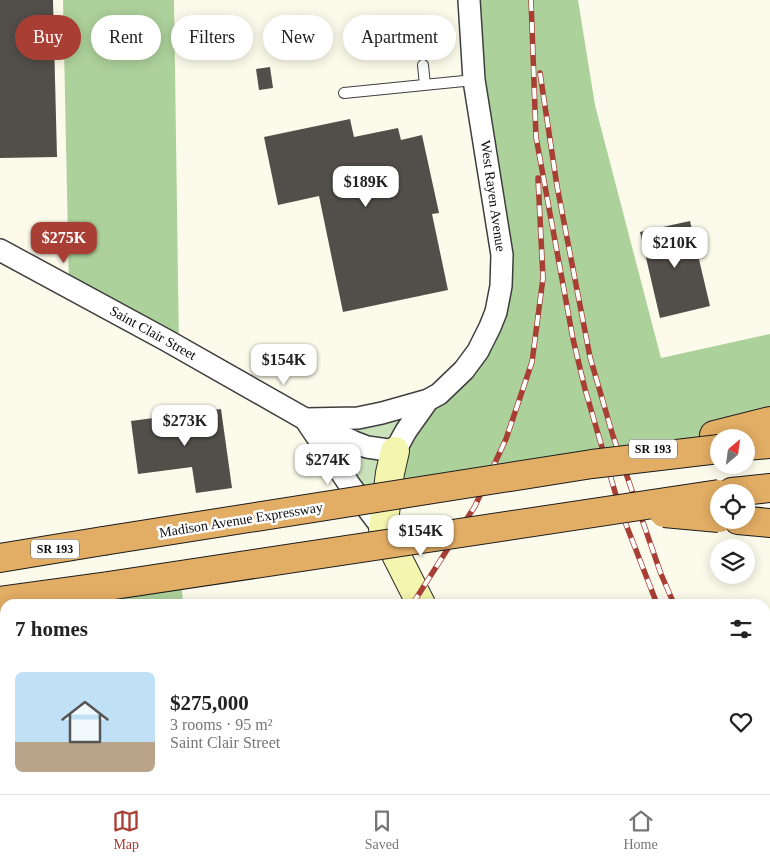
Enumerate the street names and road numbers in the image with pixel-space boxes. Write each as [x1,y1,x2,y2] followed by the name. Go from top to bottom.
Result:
[478,139,508,253] street label: West Rayen Avenue
[107,303,199,363] street label: Saint Clair Street
[629,439,677,458] road number: SR 193
[158,500,324,540] street label: Madison Avenue Expressway
[31,540,79,558] road number: SR 193

